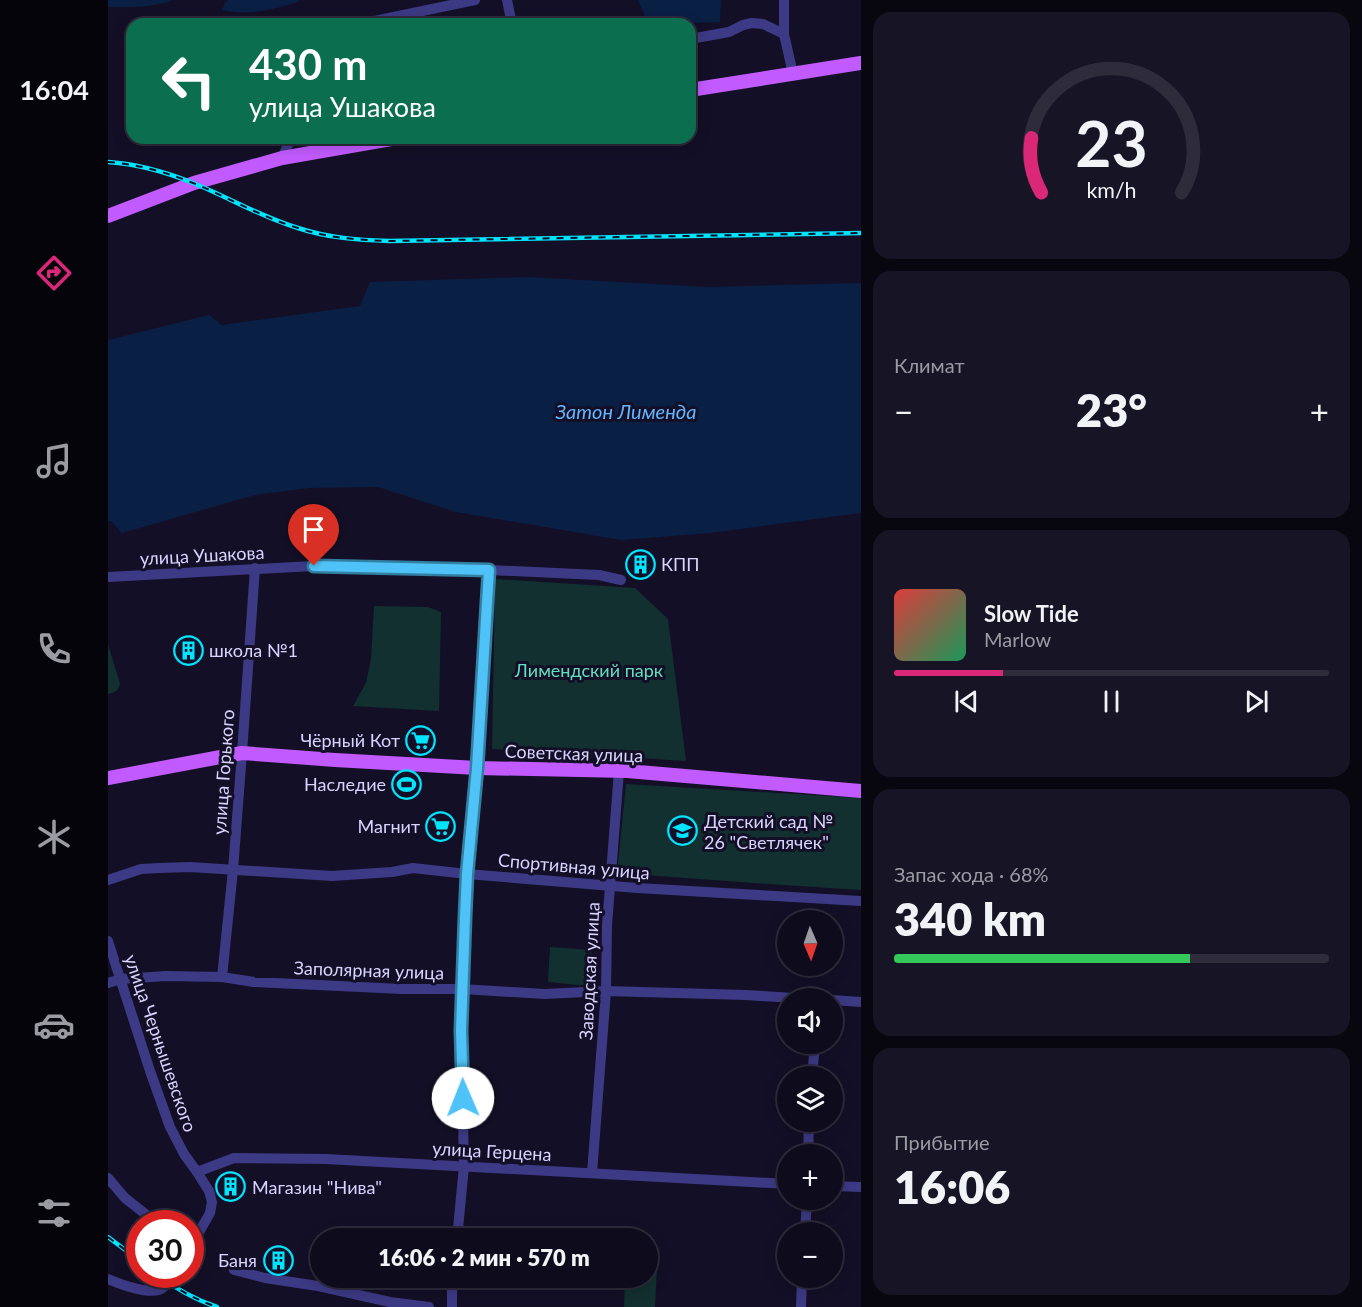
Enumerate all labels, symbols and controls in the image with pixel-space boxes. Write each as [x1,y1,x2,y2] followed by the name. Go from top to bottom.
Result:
[249,39,367,89] text: 430 m
[150,42,228,120] icon: left
[19,73,89,106] text: 16:04
[249,90,436,123] text: улица Ушакова
[1075,105,1148,180] text: 23
[1086,177,1137,203] text: km/h
[33,252,75,294] icon: directions
[894,353,965,377] text: Климат
[1076,383,1147,437] text: 23°
[894,391,913,431] text: −
[1310,391,1329,431] text: +
[554,399,697,423] water label: Затон Лименда
[33,440,75,482] icon: music
[288,504,339,566] pin
[297,513,330,546] icon: arrive
[139,541,265,569] street label: улица Ушакова
[624,548,656,580] building icon: КПП
[661,553,700,575] place label: КПП
[984,600,1079,627] text: Slow Tide
[984,627,1051,651] text: Marlow
[33,628,75,670] icon: phone
[172,634,204,666] building icon: школа №1
[209,639,298,661] place label: школа №1
[514,659,664,681] park label: Лимендский парк
[950,685,983,718] icon: previous
[1095,685,1128,718] icon: pause
[1240,685,1273,718] icon: next
[208,709,238,835] street label: улица Горького
[405,724,437,756] supermarket icon: Чёрный Кот
[300,729,400,751] place label: Чёрный Кот
[504,740,644,766] street label: Советская улица
[391,768,423,800] sports icon: Наследие
[304,773,386,795] place label: Наследие
[425,810,457,842] supermarket icon: Магнит
[704,810,833,853] place label: Детский сад № 26 "Светлячек"
[358,815,420,837] place label: Магнит
[667,815,699,847] school or university icon: Детский сад № 26 "Светлячек"
[33,816,75,858] icon: climate
[497,848,651,884] street label: Спортивная улица
[894,862,1049,886] text: Запас хода · 68%
[894,892,1046,946] text: 340 km
[574,901,604,1041] street label: Заводская улица
[777,910,843,976] north arrow
[777,910,843,1288] map controls
[120,951,202,1135] street label: улица Чернышевского
[293,956,445,984] street label: Заполярная улица
[777,988,843,1054] button: sound
[33,1004,75,1046] icon: car
[431,1066,495,1130] position arrow
[777,1066,843,1132] button: layers
[894,1130,990,1154] text: Прибытие
[432,1137,552,1165] street label: улица Герцена
[777,1144,843,1210] button: +
[894,1160,1010,1214] text: 16:06
[215,1171,247,1203] building icon: Магазин "Нива"
[252,1176,382,1198] place label: Магазин "Нива"
[33,1192,75,1234] icon: filters
[126,1210,204,1288] speed limit sign: 30
[777,1222,843,1288] button: −
[262,1244,294,1276] building icon: Баня
[378,1244,590,1271] text: 16:06 · 2 мин · 570 m
[218,1249,257,1271] place label: Баня

